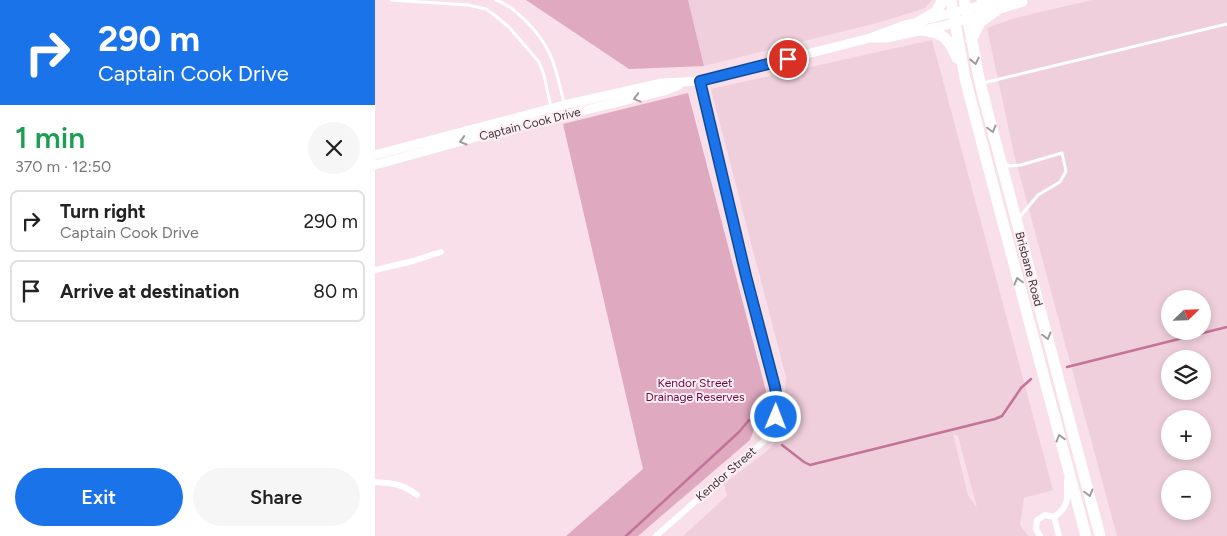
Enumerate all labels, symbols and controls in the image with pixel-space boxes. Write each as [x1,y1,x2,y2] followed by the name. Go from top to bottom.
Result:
[98,18,200,60] text: 290 m
[15,20,80,85] icon: right
[767,38,809,80] pin
[774,45,802,73] icon: arrive
[969,57,980,65] one-way arrow
[98,60,289,87] text: Captain Cook Drive
[633,92,642,103] one-way arrow
[478,105,583,143] street label: Captain Cook Drive
[15,119,85,156] text: 1 min
[308,122,360,174] button: close
[986,124,997,133] one-way arrow
[459,136,467,146] one-way arrow
[15,157,111,176] text: 370 m · 12:50
[60,200,146,223] text: Turn right
[17,207,45,235] icon: right
[304,210,358,233] text: 290 m
[60,223,199,242] text: Captain Cook Drive
[1012,230,1046,308] street label: Brisbane Road
[17,277,45,305] icon: arrive
[1013,277,1024,286] one-way arrow
[60,280,239,303] text: Arrive at destination
[313,280,358,303] text: 80 m
[1161,290,1211,340] north arrow
[1161,290,1211,520] map controls
[1041,332,1052,341] one-way arrow
[1161,350,1211,400] button: layers
[645,376,745,404] park label: Kendor Street Drainage Reserves
[749,390,801,442] position arrow
[1161,410,1211,460] button: +
[1055,435,1065,443] one-way arrow
[693,444,759,504] street label: Kendor Street
[15,468,183,526] button: Exit
[193,468,360,526] button: Share
[1161,470,1211,520] button: −
[1083,489,1093,497] one-way arrow

